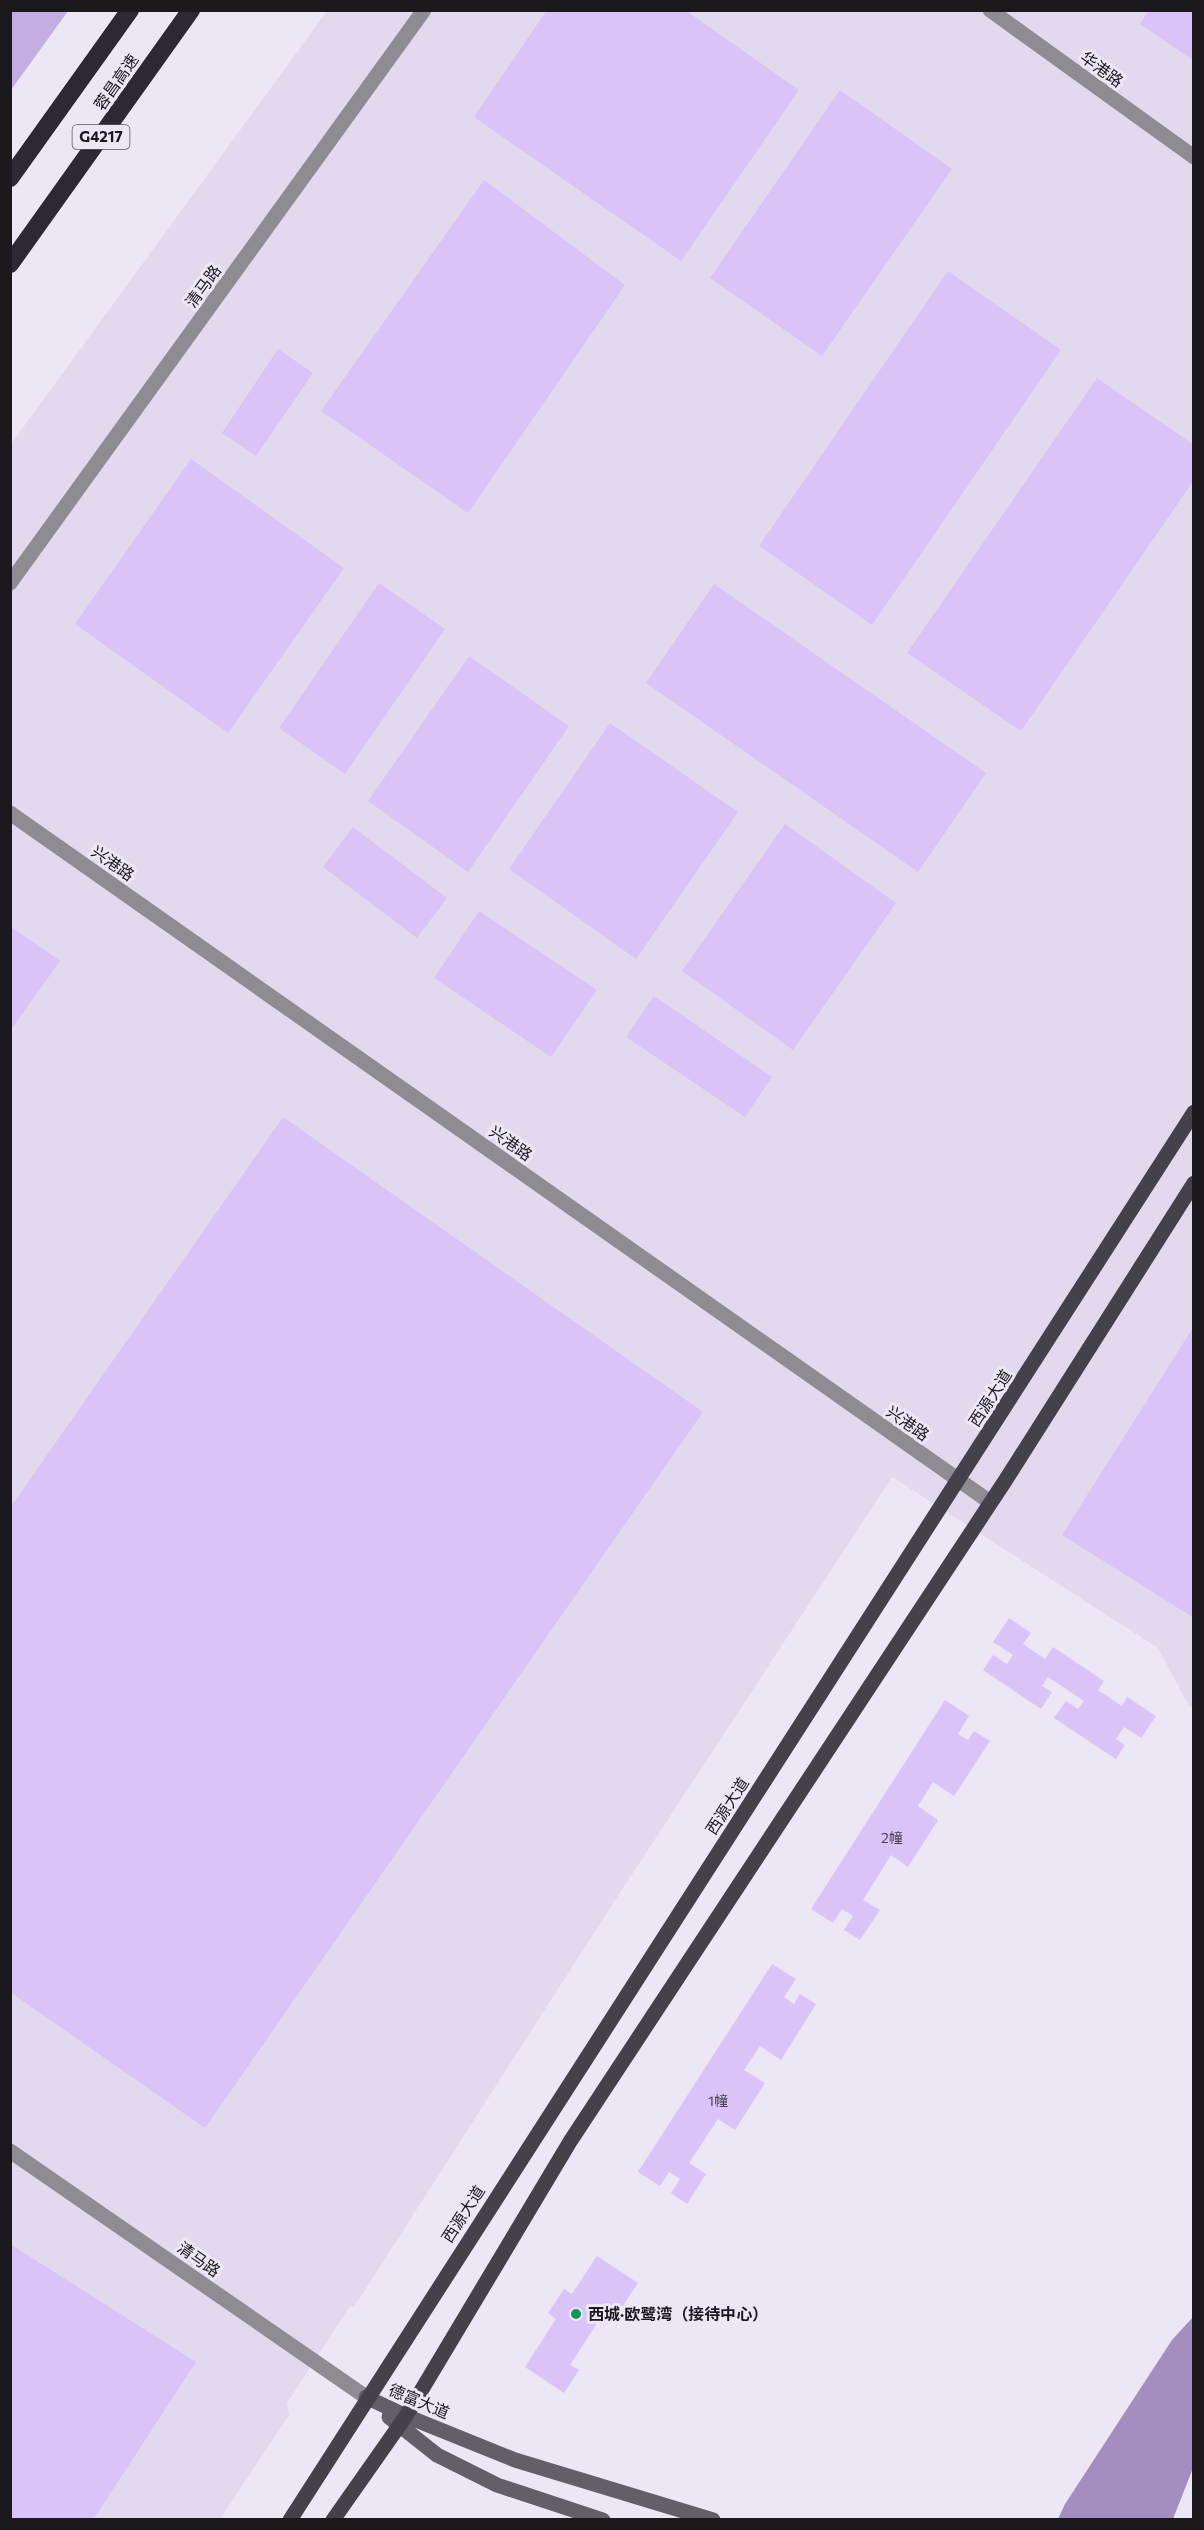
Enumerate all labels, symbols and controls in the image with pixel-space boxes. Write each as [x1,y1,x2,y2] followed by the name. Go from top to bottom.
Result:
[1077,47,1127,90] street label: 华港路
[89,50,142,113] street label: 蓉昌高速
[72,125,130,149] road number: G4217
[181,261,224,311] street label: 清马路
[88,841,138,884] street label: 兴港路
[486,1121,536,1164] street label: 兴港路
[964,1366,1015,1430] street label: 西源大道
[883,1401,933,1444] street label: 兴港路
[701,1774,752,1838] street label: 西源大道
[881,1829,903,1846] house number: 2幢
[708,2092,728,2109] house number: 1幢
[437,2182,488,2246] street label: 西源大道
[174,2237,224,2280] street label: 清马路
[588,2304,768,2323] place label: 西城·欧鹭湾（接待中心）
[569,2307,583,2321] marker: 西城·欧鹭湾（接待中心）
[386,2379,452,2422] street label: 德富大道

